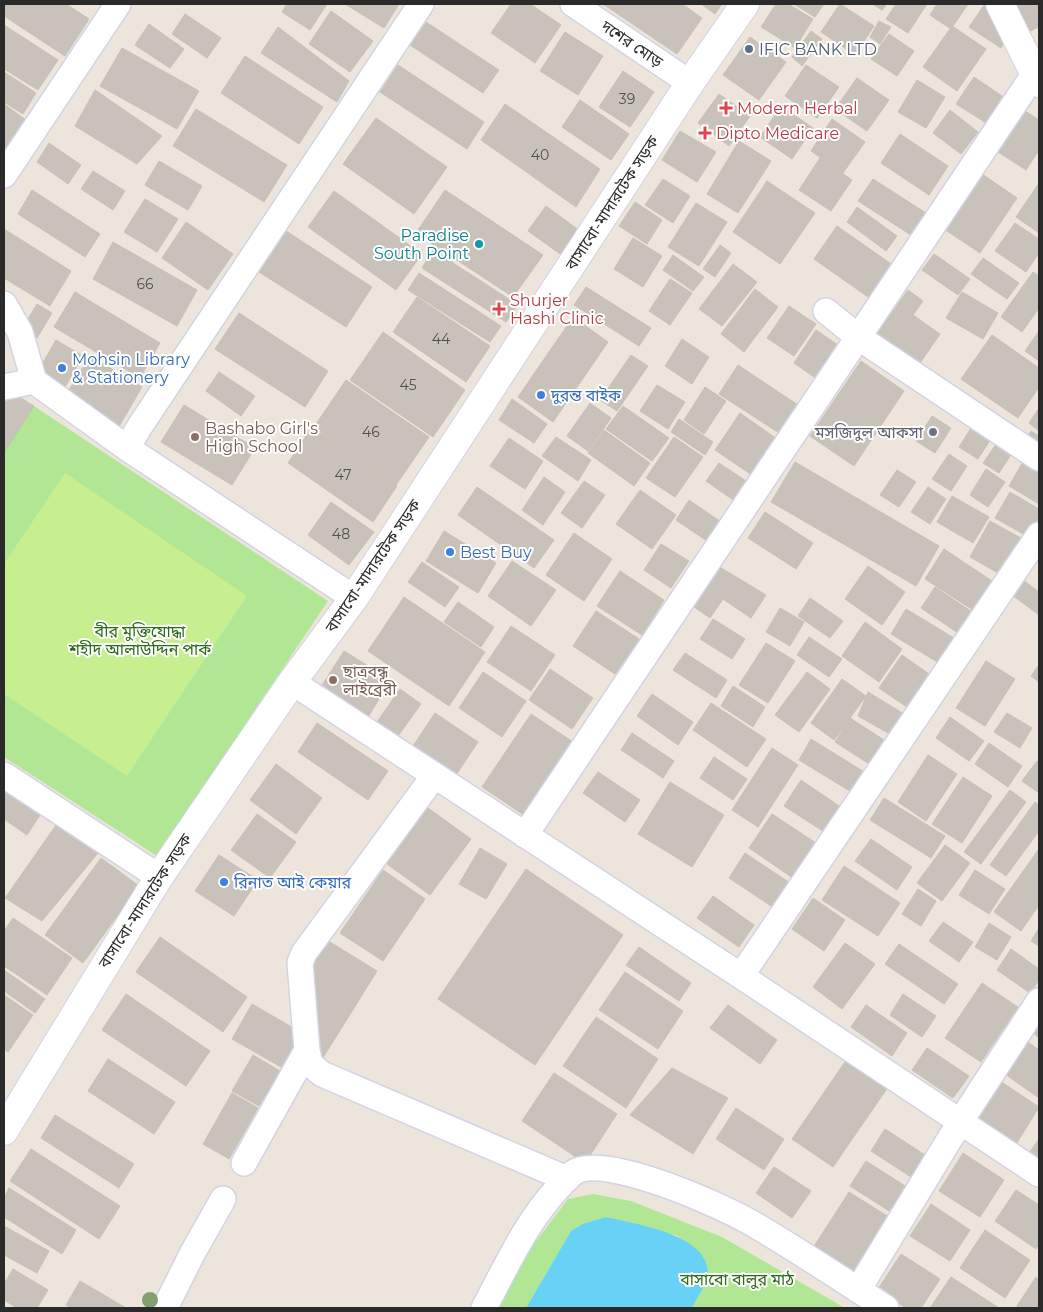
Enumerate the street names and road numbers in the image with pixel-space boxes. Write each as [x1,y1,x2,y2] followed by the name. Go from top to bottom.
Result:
[597,16,667,72] street label: দশের মোড়
[561,131,663,275] street label: বাসাবো-মাদারটেক সড়ক
[321,495,425,637] street label: বাসাবো-মাদারটেক সড়ক
[94,829,196,973] street label: বাসাবো-মাদারটেক সড়ক

